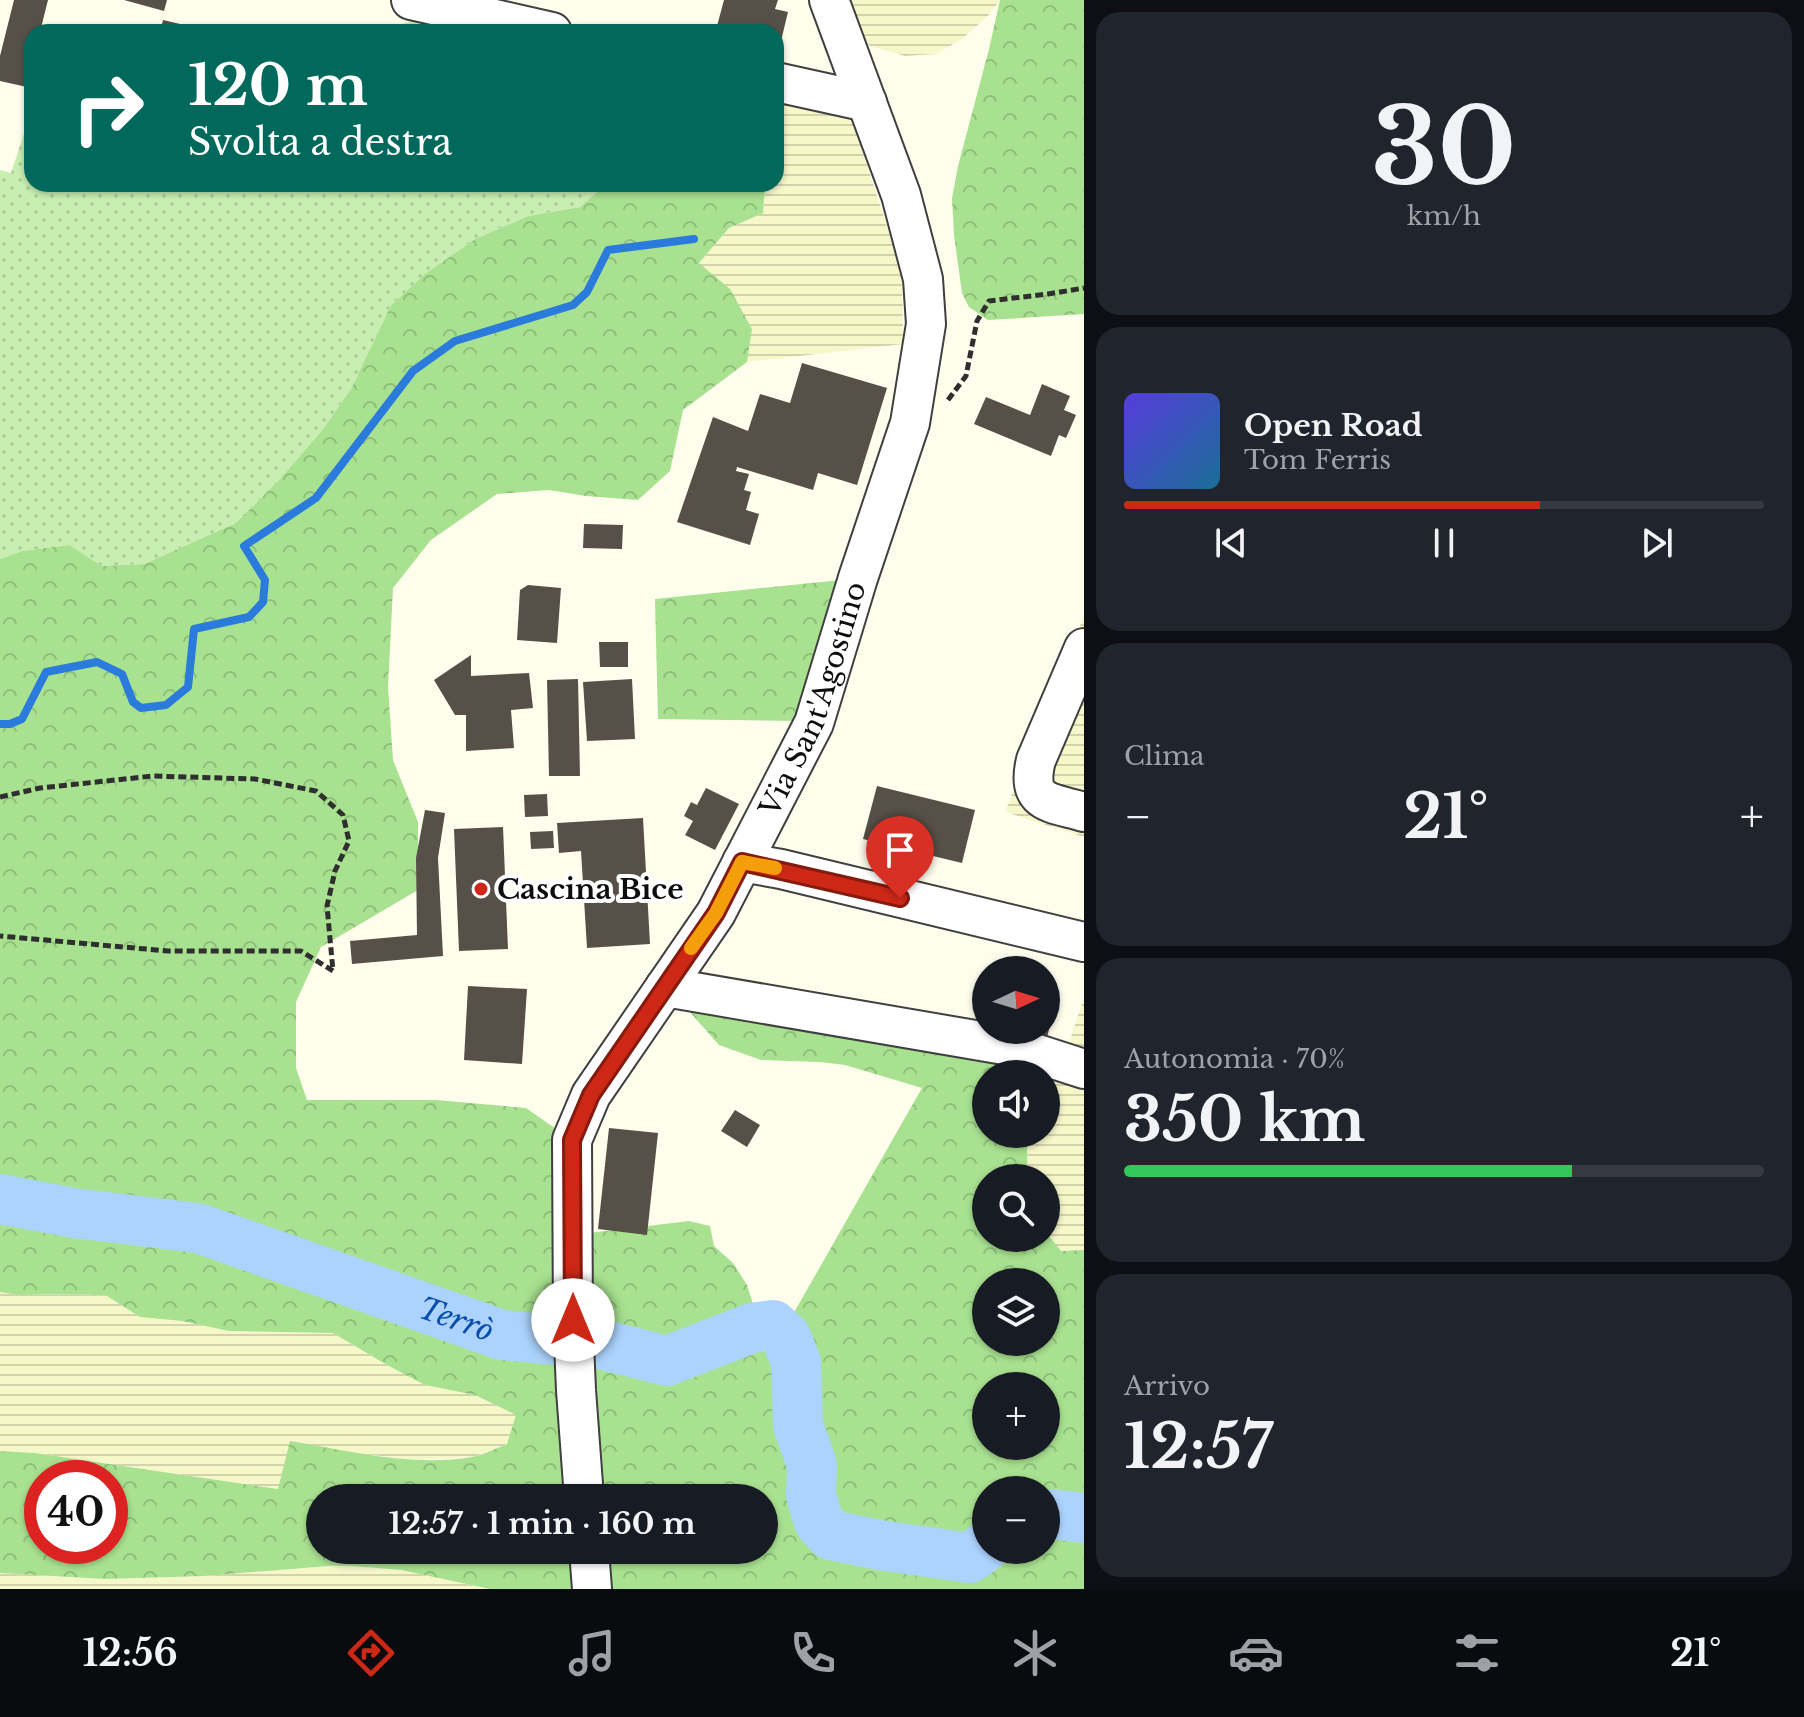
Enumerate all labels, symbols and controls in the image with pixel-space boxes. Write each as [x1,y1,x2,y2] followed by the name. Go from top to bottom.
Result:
[188,51,368,120] text: 120 m
[56,56,160,160] icon: right
[1372,83,1516,212] text: 30
[188,120,452,165] text: Svolta a destra
[1407,200,1481,232] text: km/h
[1244,407,1423,444] text: Open Road
[1244,444,1391,476] text: Tom Ferris
[1209,521,1253,565] icon: previous
[1422,521,1466,565] icon: pause
[1635,521,1679,565] icon: next
[751,577,873,823] street label: Via Sant'Agostino
[1124,740,1204,772] text: Clima
[1403,780,1488,854] text: 21°
[1124,789,1152,844] text: −
[1740,789,1764,844] text: +
[866,816,934,898] pin
[878,828,922,872] icon: arrive
[497,872,684,907] place label: Cascina Bice
[472,880,490,898] marker: Cascina Bice
[972,956,1060,1044] north arrow
[972,956,1060,1564] map controls
[1124,1043,1345,1075] text: Autonomia · 70%
[972,1060,1060,1148] button: sound
[1124,1083,1365,1157] text: 350 km
[972,1164,1060,1252] button: search
[972,1268,1060,1356] button: layers
[531,1278,615,1362] position arrow
[414,1289,499,1349] water label: Terrò
[1124,1370,1210,1402] text: Arrivo
[972,1372,1060,1460] button: +
[1124,1410,1273,1484] text: 12:57
[24,1460,128,1564] speed limit sign: 40
[972,1476,1060,1564] button: −
[388,1505,696,1542] text: 12:57 · 1 min · 160 m
[343,1625,399,1681] icon: directions
[564,1625,620,1681] icon: music
[785,1625,841,1681] icon: phone
[1007,1625,1063,1681] icon: climate
[1228,1625,1284,1681] icon: car
[1449,1625,1505,1681] icon: filters
[83,1631,178,1676] text: 12:56
[1670,1631,1721,1676] text: 21°

